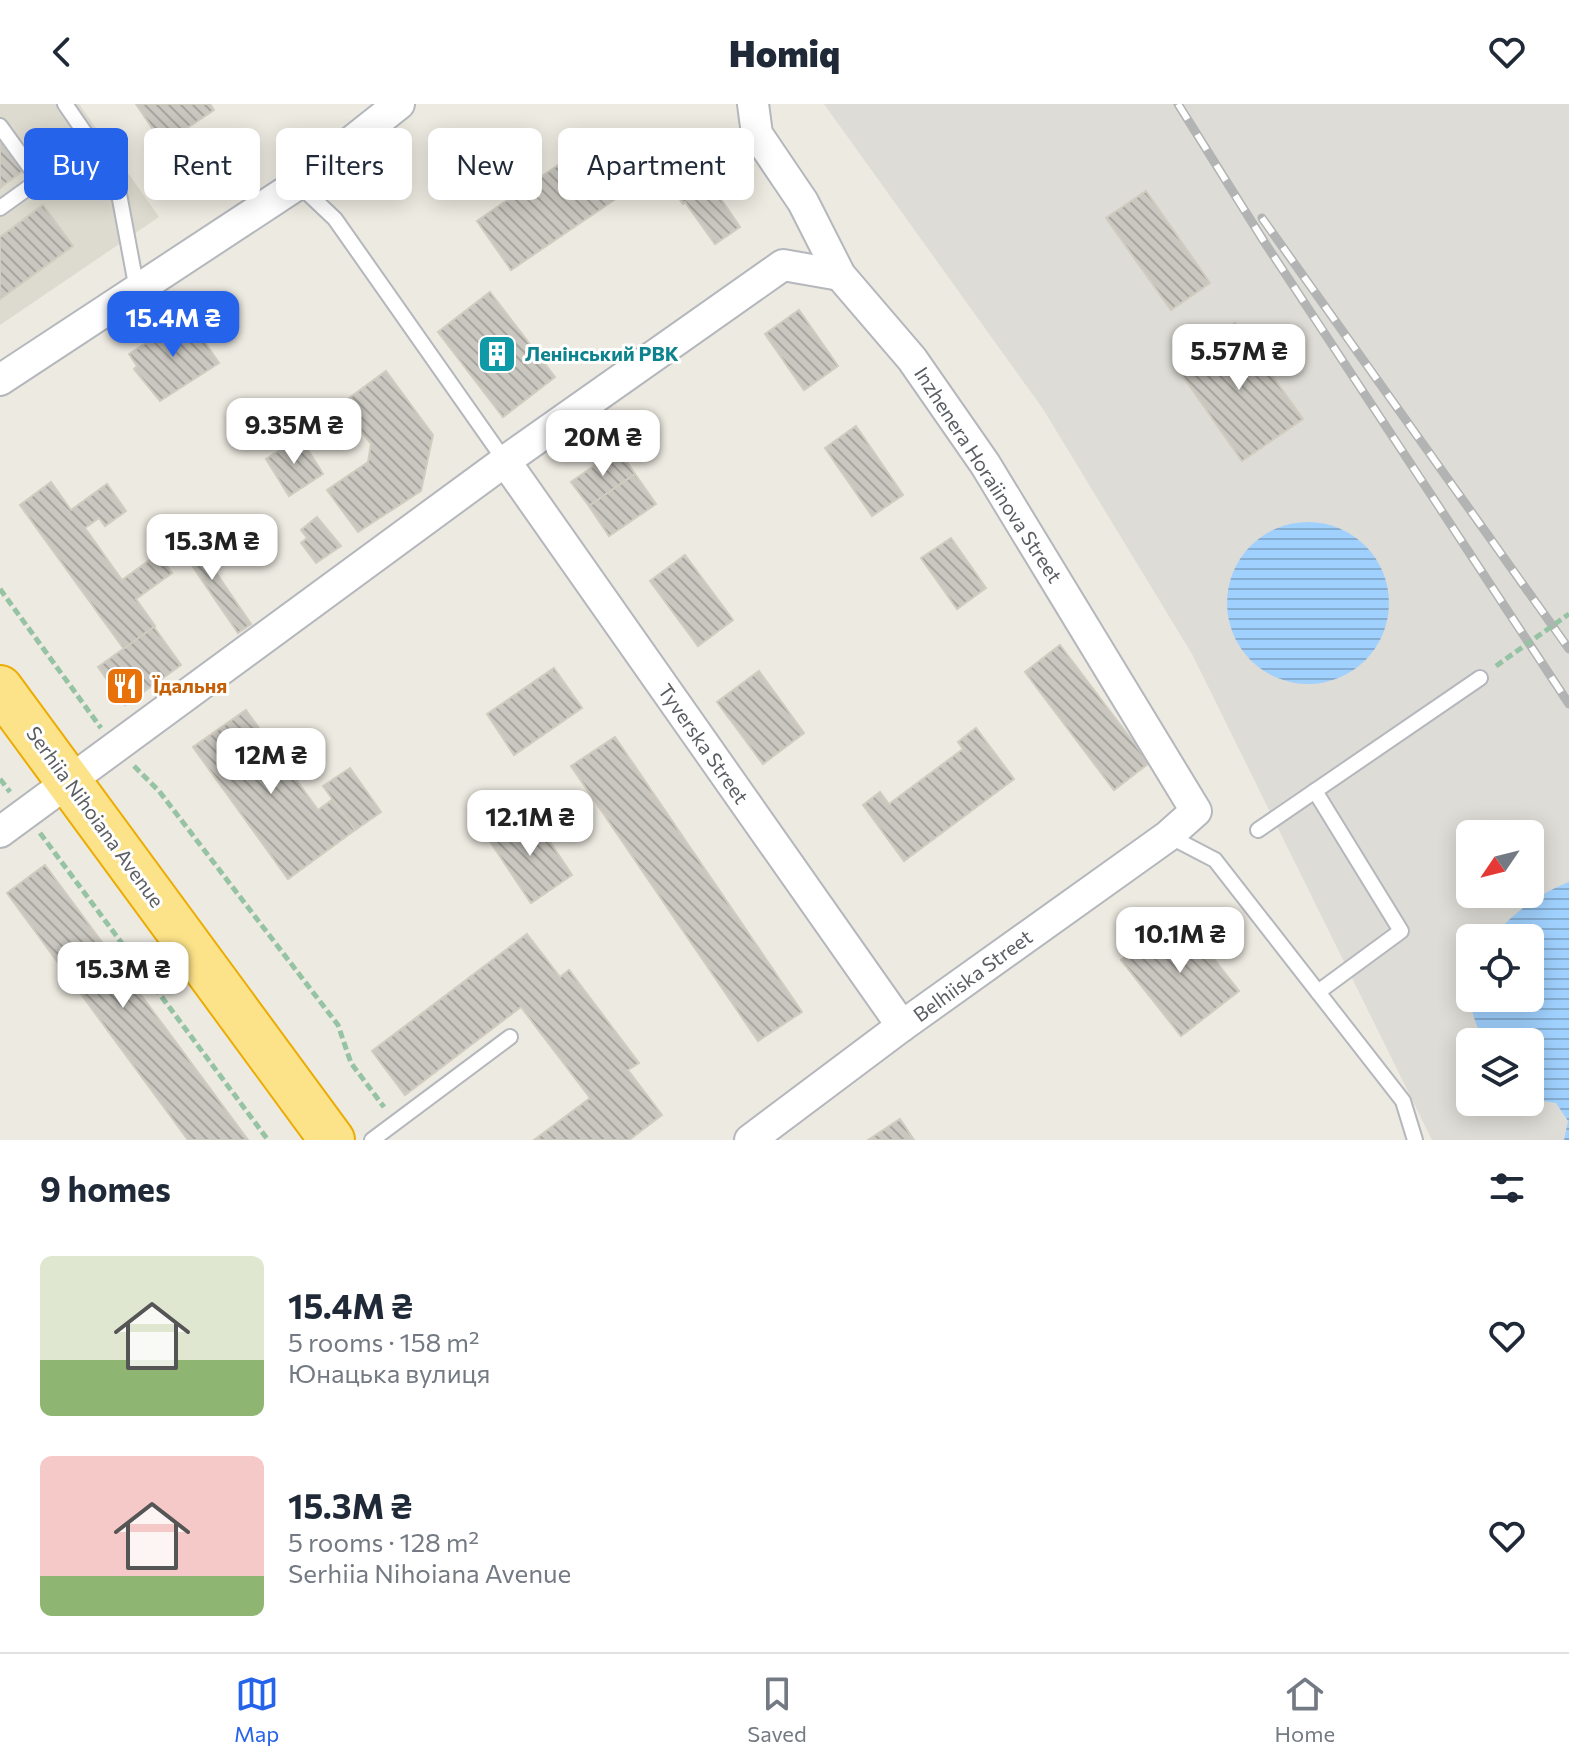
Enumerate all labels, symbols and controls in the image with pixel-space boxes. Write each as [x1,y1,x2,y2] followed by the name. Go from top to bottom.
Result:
[40,30,84,74] icon: back
[729,30,840,74] text: Homiq
[1485,30,1529,74] icon: heart
[24,128,128,200] chip: Buy
[144,128,260,200] chip: Rent
[276,128,412,200] chip: Filters
[428,128,542,200] chip: New
[558,128,754,200] chip: Apartment
[99,291,247,359] pin: 15.4M ₴
[125,301,221,332] text: 15.4M ₴
[1165,324,1313,392] pin: 5.57M ₴
[476,333,518,375] building icon: Ленінський РВК
[1190,334,1288,365] text: 5.57M ₴
[525,341,679,365] place label: Ленінський РВК
[910,362,1068,587] street label: Inzhenera Horaiinova Street
[220,398,368,466] pin: 9.35M ₴
[244,408,344,439] text: 9.35M ₴
[547,410,659,478] pin: 20M ₴
[564,420,642,451] text: 20M ₴
[138,514,286,582] pin: 15.3M ₴
[165,524,259,555] text: 15.3M ₴
[104,665,146,707] restaurant icon: Їдальня
[152,673,227,697] place label: Їдальня
[654,679,754,808] street label: Tyverska Street
[22,721,170,912] street label: Serhiia Nihoiana Avenue
[215,728,327,796] pin: 12M ₴
[235,738,307,769] text: 12M ₴
[456,790,604,858] pin: 12.1M ₴
[485,800,575,831] text: 12.1M ₴
[1456,820,1544,908] north arrow
[1456,820,1544,1116] map controls
[1106,907,1254,975] pin: 10.1M ₴
[1134,917,1226,948] text: 10.1M ₴
[908,924,1037,1026] street label: Belhiiska Street
[1456,924,1544,1012] button: locate
[49,942,197,1010] pin: 15.3M ₴
[76,952,170,983] text: 15.3M ₴
[1456,1028,1544,1116] button: layers
[1485,1166,1529,1210] icon: filters
[40,1167,171,1209] text: 9 homes
[288,1284,413,1326] text: 15.4M ₴
[104,1288,200,1384] icon: home
[1485,1314,1529,1358] icon: heart
[288,1326,479,1357] text: 5 rooms · 158 m²
[288,1357,490,1388] text: Юнацька вулиця
[288,1484,412,1526] text: 15.3M ₴
[104,1488,200,1584] icon: home
[1485,1514,1529,1558] icon: heart
[288,1526,479,1557] text: 5 rooms · 128 m²
[288,1557,571,1588] text: Serhiia Nihoiana Avenue
[234,1672,279,1747] tab: Map
[747,1672,807,1747] tab: Saved
[1275,1672,1335,1747] tab: Home

